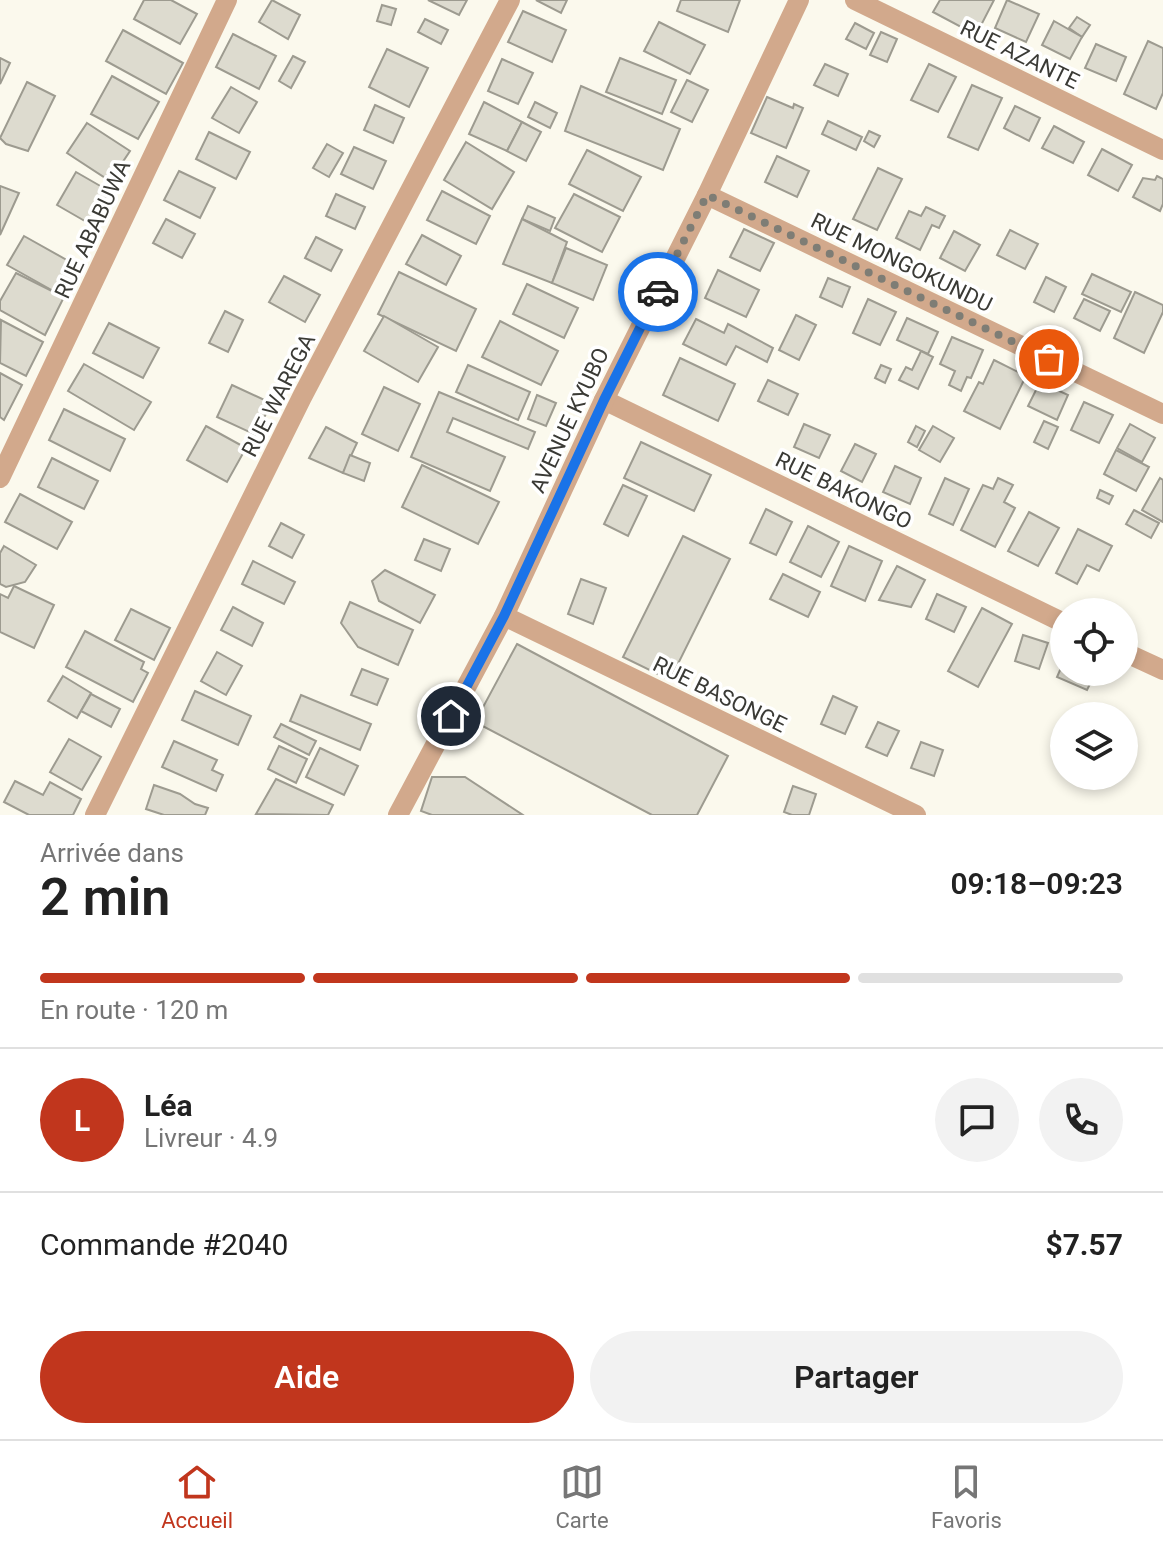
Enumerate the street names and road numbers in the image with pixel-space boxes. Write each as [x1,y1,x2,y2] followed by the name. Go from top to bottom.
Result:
[956,15,1083,94] street label: RUE AZANTE
[50,156,136,302] street label: RUE ABABUWA
[807,208,996,317] street label: RUE MONGOKUNDU
[237,329,320,461] street label: RUE WAREGA
[525,344,614,497] street label: AVENUE KYUBO
[772,447,916,534] street label: RUE BAKONGO
[649,651,791,738] street label: RUE BASONGE

